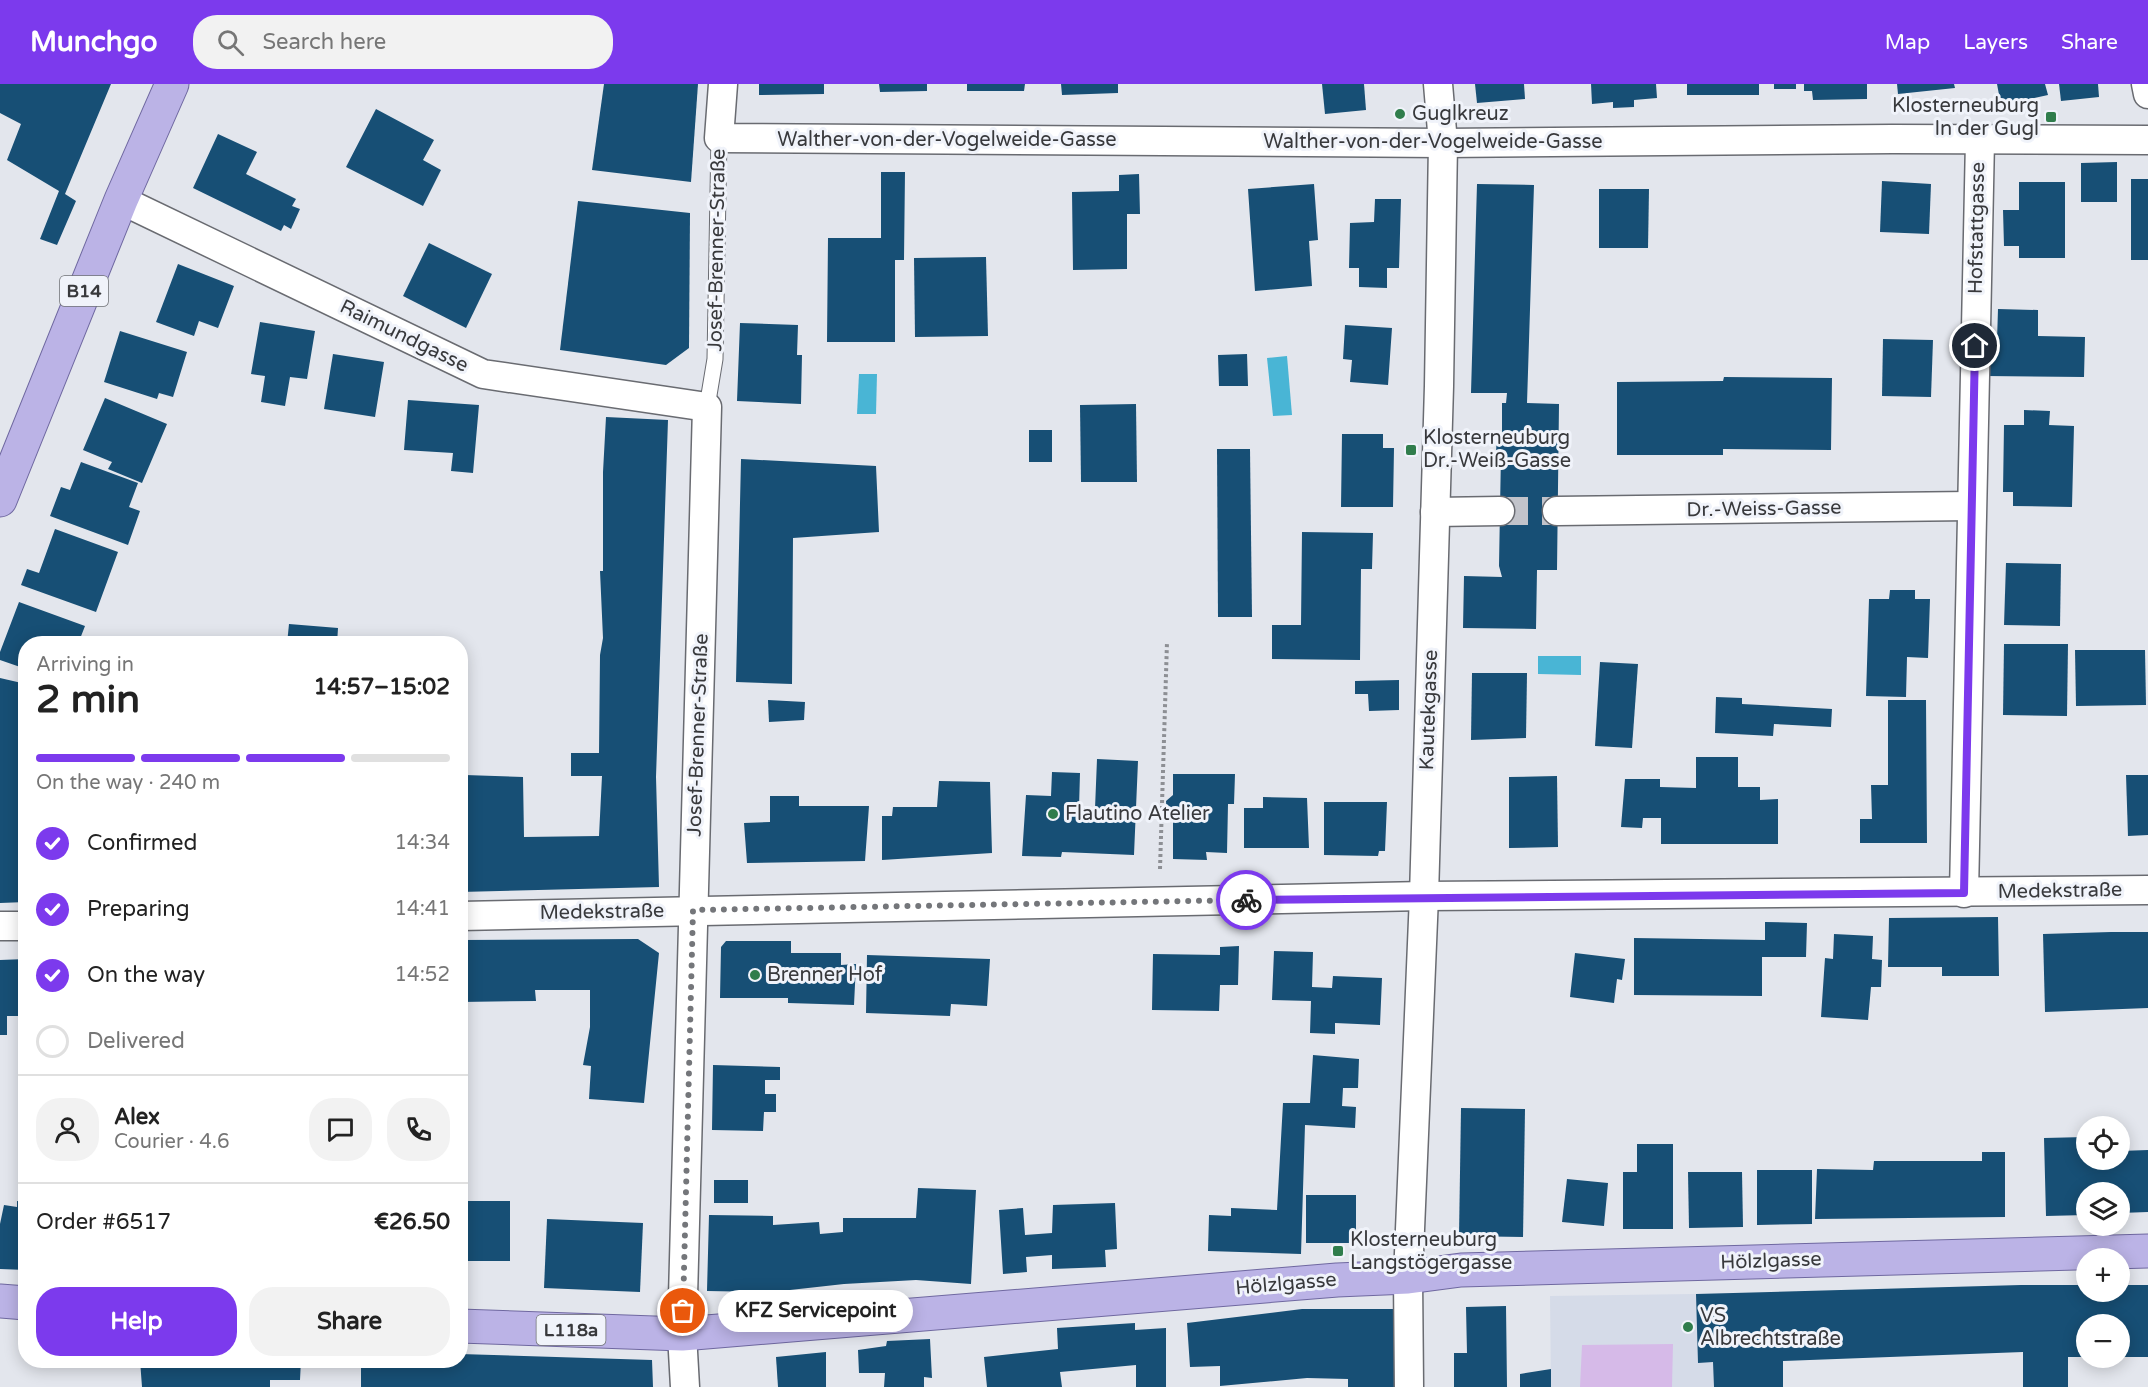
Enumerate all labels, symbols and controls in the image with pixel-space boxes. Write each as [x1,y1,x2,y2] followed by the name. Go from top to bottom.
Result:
[193,15,613,69] search box
[30,25,157,59] text: Munchgo
[214,26,247,59] icon: search
[262,29,386,55] text: Search here
[1885,30,1930,55] text: Map
[1963,30,2028,55] text: Layers
[2061,30,2118,55] text: Share
[1892,94,2039,141] place label: Klosterneuburg In der Gugl
[1412,102,1509,126] place label: Guglkreuz
[1393,107,1407,121] marker: Guglkreuz
[2044,110,2058,124] marker: Klosterneuburg In der Gugl
[777,128,1117,152] street label: Walther-von-der-Vogelweide-Gasse
[1263,130,1603,154] street label: Walther-von-der-Vogelweide-Gasse
[703,148,731,352] street label: Josef-Brenner-Straße
[1964,162,1990,294] street label: Hofstattgasse
[60,276,108,306] road number: B14
[336,295,472,377] street label: Raimundgasse
[1949,320,2000,371] pin
[1958,329,1991,362] icon: home
[1423,426,1571,473] place label: Klosterneuburg Dr.-Weiß-Gasse
[1404,443,1418,457] marker: Klosterneuburg Dr.-Weiß-Gasse
[1686,496,1842,522] street label: Dr.-Weiss-Gasse
[682,633,714,837] street label: Josef-Brenner-Straße
[1415,649,1443,771] street label: Kautekgasse
[36,653,134,677] text: Arriving in
[313,674,450,700] text: 14:57–15:02
[36,676,140,723] text: 2 min
[36,771,220,795] text: On the way · 240 m
[1065,802,1210,826] place label: Flautino Atelier
[1046,807,1060,821] marker: Flautino Atelier
[36,827,69,860] icon: check
[87,830,197,856] text: Confirmed
[395,831,450,855] text: 14:34
[1216,870,1276,930] courier
[1997,878,2123,904] street label: Medekstraße
[1230,884,1263,917] icon: bike
[36,893,69,926] icon: check
[87,896,190,922] text: Preparing
[395,897,450,921] text: 14:41
[539,899,665,925] street label: Medekstraße
[36,959,69,992] icon: check
[87,962,205,988] text: On the way
[395,963,450,987] text: 14:52
[767,963,883,987] place label: Brenner Hof
[748,968,762,982] marker: Brenner Hof
[87,1028,185,1054] text: Delivered
[36,1098,99,1161] button: person
[309,1098,372,1161] button: chat
[387,1098,450,1161] button: phone
[114,1104,160,1130] text: Alex
[2076,1116,2130,1368] map controls
[2076,1116,2130,1170] button: locate
[114,1130,229,1154] text: Courier · 4.6
[2076,1182,2130,1236] button: layers
[36,1209,171,1235] text: Order #6517
[374,1209,450,1235] text: €26.50
[1350,1228,1512,1275] place label: Klosterneuburg Langstögergasse
[1331,1244,1345,1258] marker: Klosterneuburg Langstögergasse
[1720,1247,1822,1275] street label: Hölzlgasse
[2076,1248,2130,1302] button: +
[1235,1268,1337,1300] street label: Hölzlgasse
[657,1285,708,1336] pin
[36,1287,237,1356] button: Help
[249,1287,450,1356] button: Share
[719,1290,914,1332] callout: KFZ Servicepoint
[666,1294,699,1327] icon: bag
[735,1299,896,1323] text: KFZ Servicepoint
[1700,1304,1841,1351] place label: VS Albrechtstraße
[2076,1314,2130,1368] button: −
[536,1315,606,1345] road number: L118a
[1681,1320,1695,1334] marker: VS Albrechtstraße

